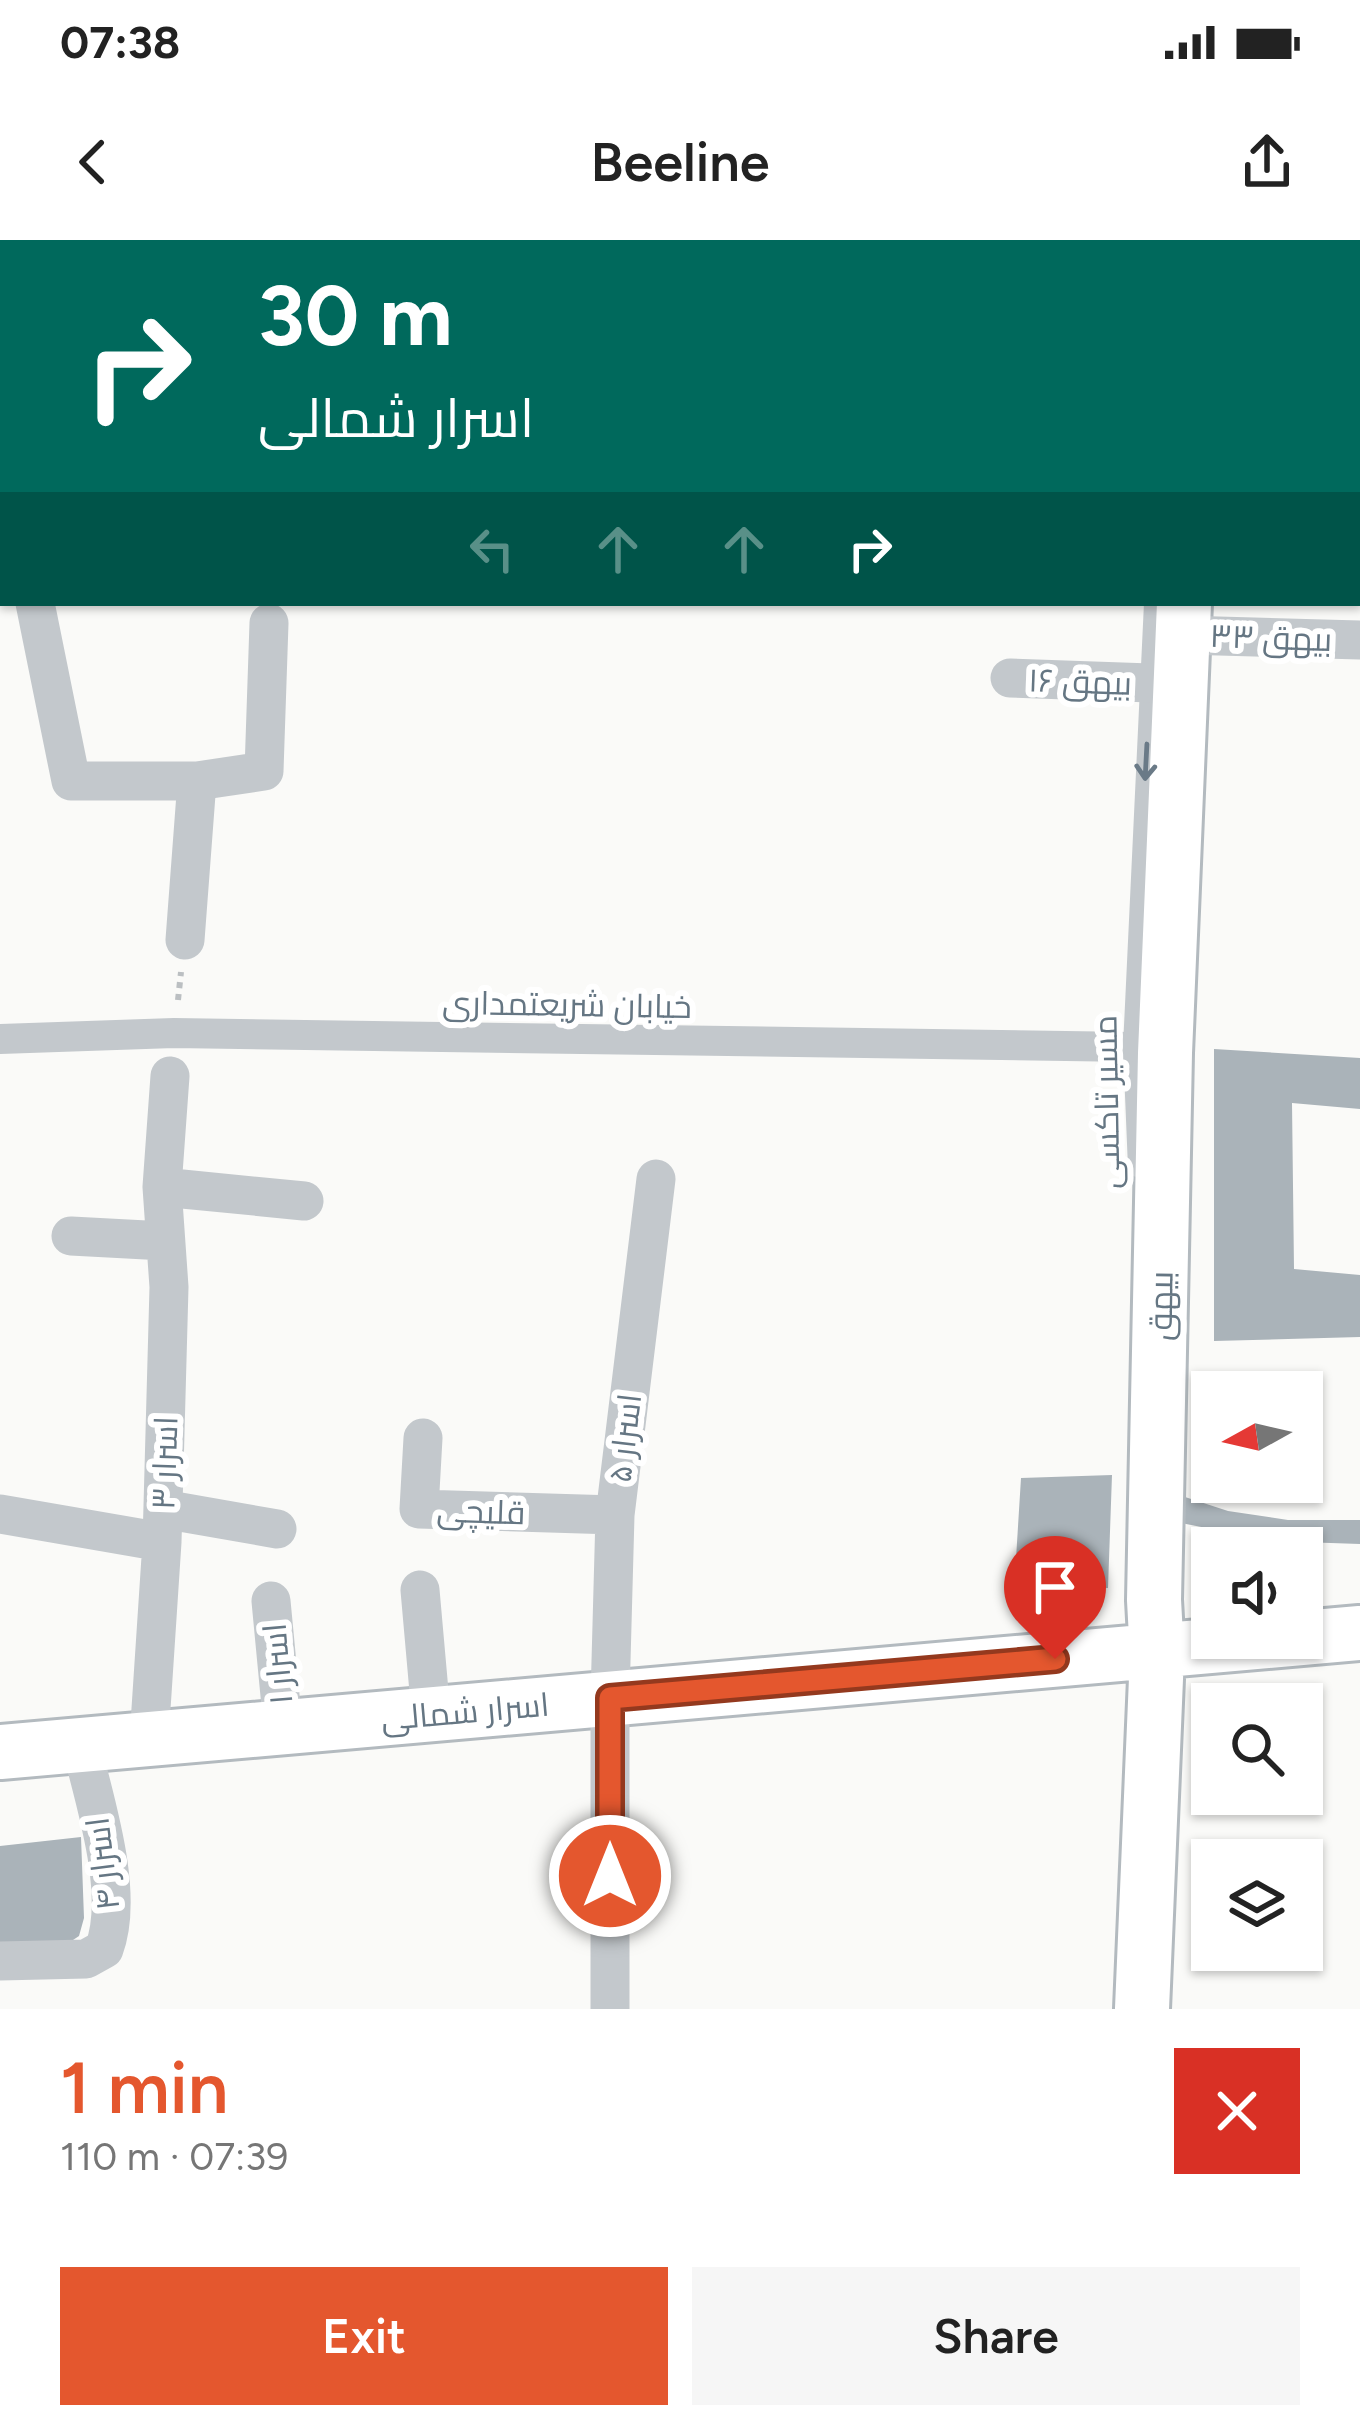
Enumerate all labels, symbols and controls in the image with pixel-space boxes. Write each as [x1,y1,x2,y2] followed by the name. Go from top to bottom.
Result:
[60,15,180,69] text: 07:38
[60,129,126,195] icon: back
[1234,129,1300,195] icon: share
[590,130,770,195] text: Beeline
[258,265,452,366] text: 30 m
[60,288,216,444] icon: right
[258,386,534,451] text: اسرار شمالی
[459,516,525,582] icon: left
[585,516,651,582] icon: ahead
[711,516,777,582] icon: ahead
[837,516,903,582] icon: right
[1209,616,1333,660] street label: بیهق ۳۳
[1027,660,1133,704] street label: بیهق ۱۶
[1134,742,1157,781] one-way arrow
[442,983,692,1026] street label: خیابان شریعتمداری
[1085,1015,1129,1189] street label: مسیر تاکسی
[1140,1271,1182,1341] street label: بیهق
[1191,1371,1323,1503] north arrow
[1191,1371,1323,1971] map controls
[600,1391,649,1485] street label: اسرار ۵
[143,1416,186,1510] street label: اسرار ۳
[436,1490,526,1535] street label: قلیچی
[1191,1527,1323,1659] button: sound
[1004,1536,1106,1659] pin
[1022,1554,1088,1620] icon: arrive
[255,1622,300,1706] street label: اسرار ۱
[1191,1683,1323,1815] button: search
[379,1685,551,1739] street label: اسرار شمالی
[547,1813,673,1939] position arrow
[77,1815,128,1913] street label: اسرار ۴
[1191,1839,1323,1971] button: layers
[60,2045,228,2131] text: 1 min
[1174,2048,1300,2174] button: close
[60,2133,288,2180] text: 110 m · 07:39
[60,2267,668,2405] button: Exit
[692,2267,1300,2405] button: Share

